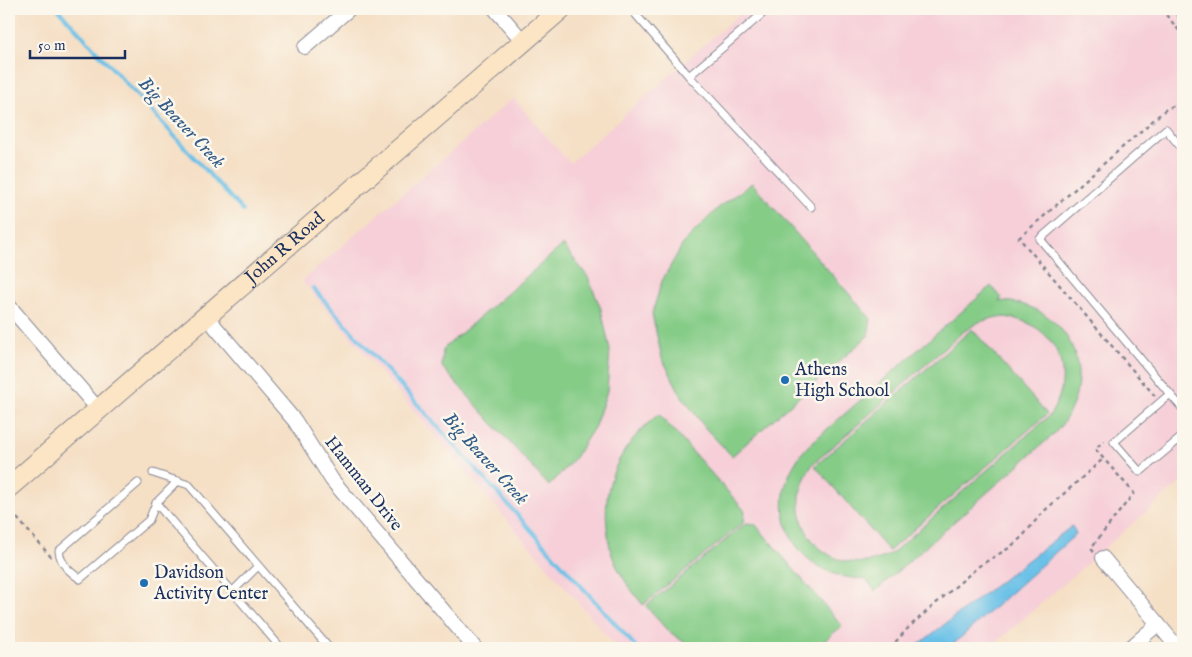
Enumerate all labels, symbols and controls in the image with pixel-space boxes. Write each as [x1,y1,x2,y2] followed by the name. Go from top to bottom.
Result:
[30,28,125,60] scale bar
[38,36,66,55] text: 50 m
[132,72,230,174] water label: Big Beaver Creek
[239,207,330,290] street label: John R Road
[794,359,889,403] place label: Athens High School
[779,374,791,386] marker: Athens High School
[437,408,533,511] water label: Big Beaver Creek
[319,432,407,536] street label: Hamman Drive
[153,562,269,606] place label: Davidson Activity Center
[138,577,150,589] marker: Davidson Activity Center

